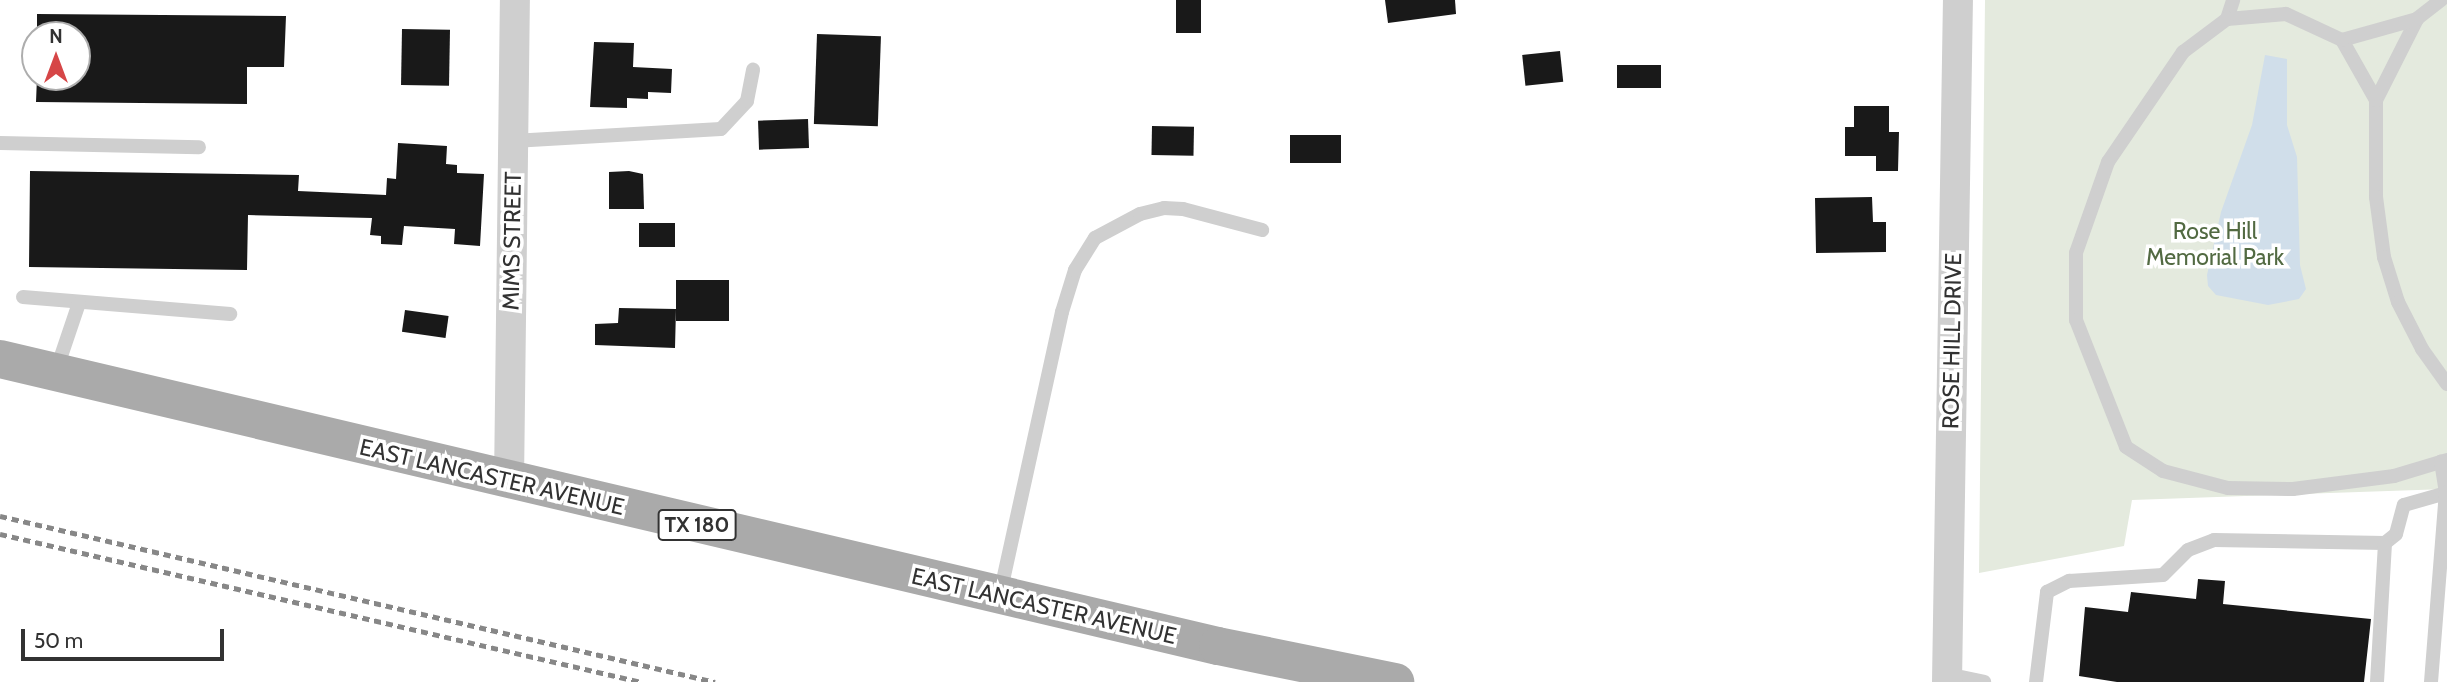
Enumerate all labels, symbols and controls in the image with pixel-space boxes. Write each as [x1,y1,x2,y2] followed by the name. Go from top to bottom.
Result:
[21,21,91,91] north arrow
[49,25,63,48] text: N
[497,171,527,311] street label: MIMS STREET
[2146,217,2284,271] park label: Rose Hill Memorial Park
[1937,253,1967,429] street label: ROSE HILL DRIVE
[357,433,627,521] street label: EAST LANCASTER AVENUE
[657,508,737,542] road number: TX 180
[909,562,1179,650] street label: EAST LANCASTER AVENUE
[24,616,228,660] scale bar
[34,628,83,653] text: 50 m

